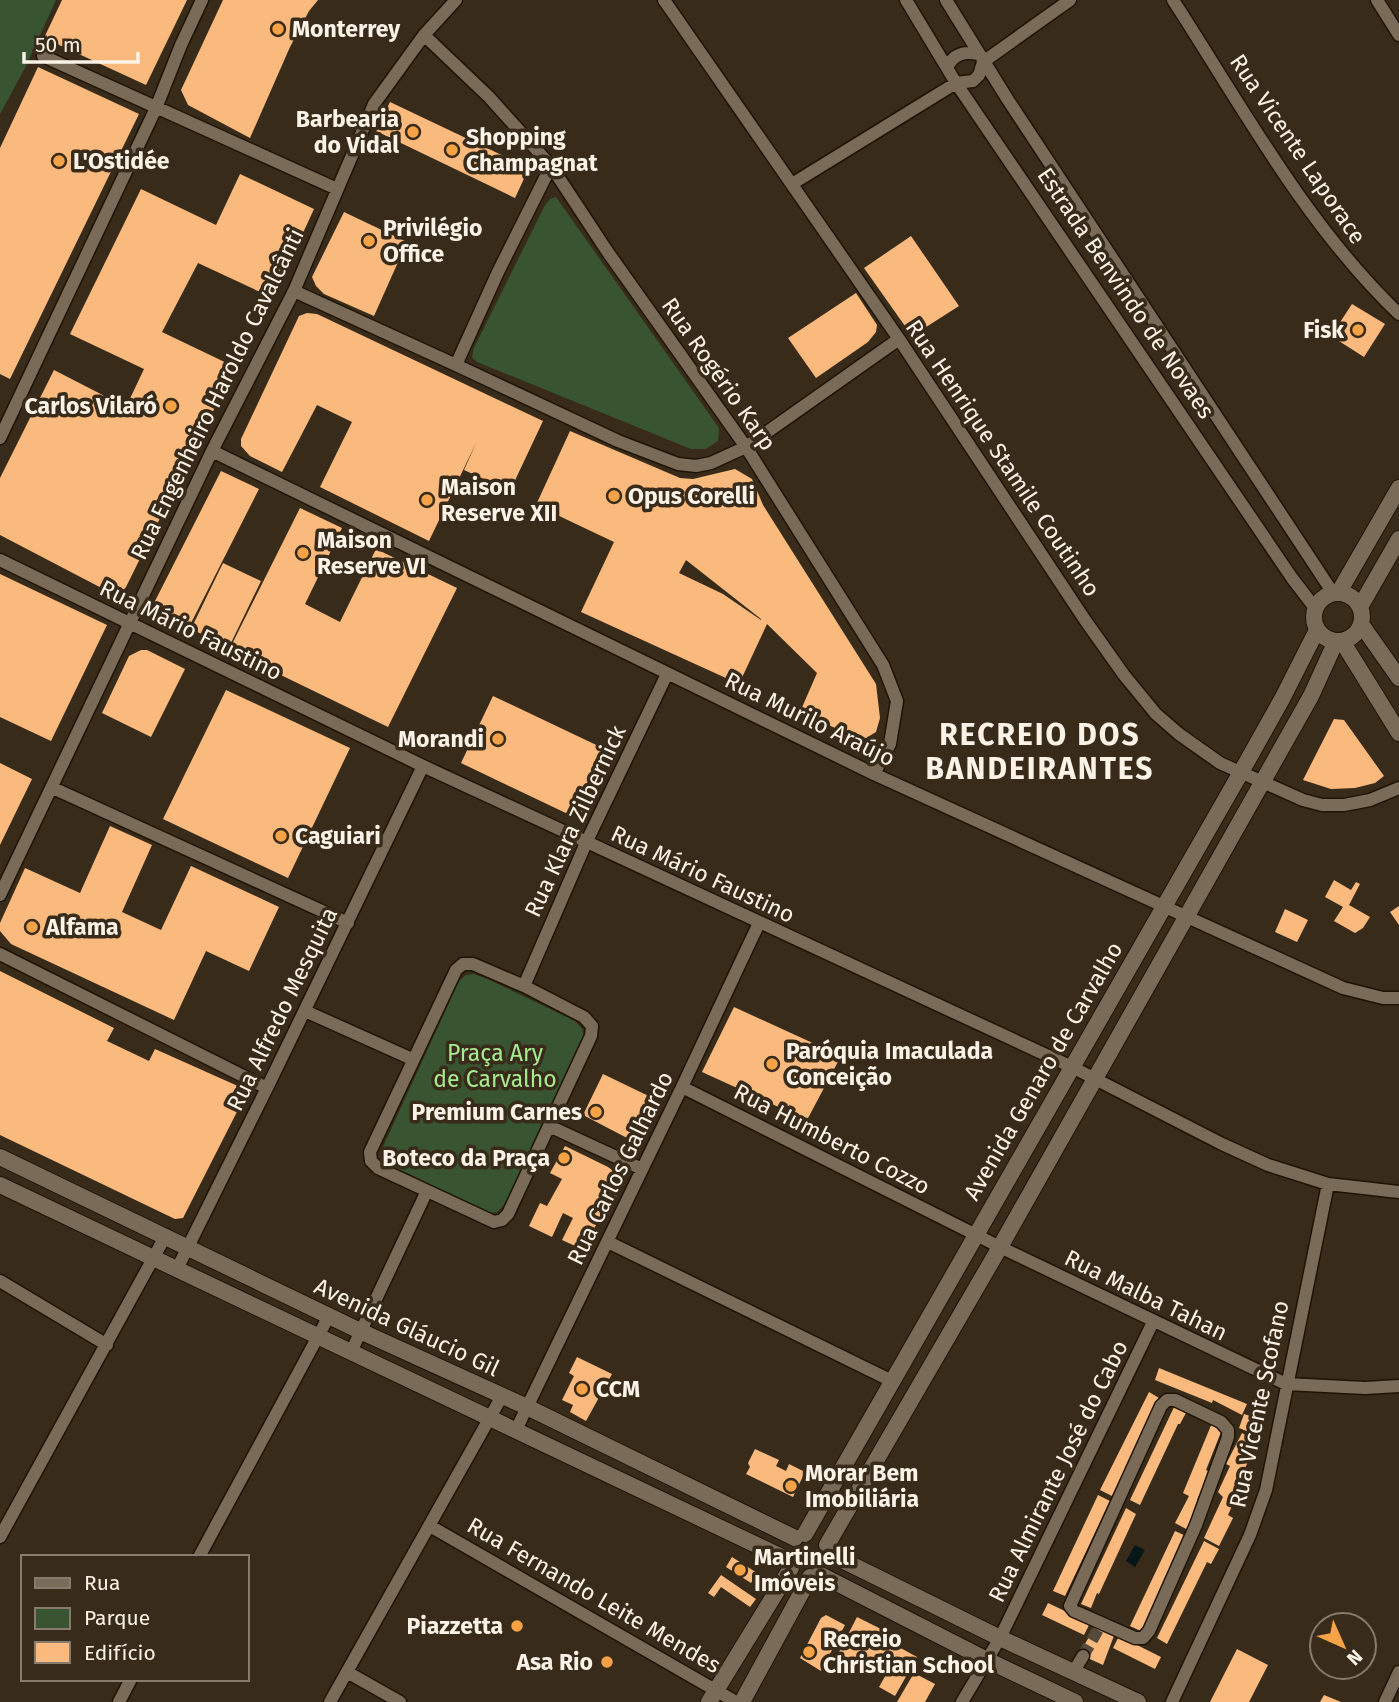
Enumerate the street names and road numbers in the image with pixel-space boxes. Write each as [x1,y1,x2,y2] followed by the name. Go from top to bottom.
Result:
[1224,49,1372,249] street label: Rua Vicente Laporace
[1031,162,1221,424] street label: Estrada Benvindo de Novaes
[124,224,310,564] street label: Rua Engenheiro Haroldo Cavalcânti
[656,292,782,456] street label: Rua Rogério Karp
[900,314,1106,602] street label: Rua Henrique Stamile Coutinho
[95,574,287,686] street label: Rua Mário Faustino
[720,666,900,772] street label: Rua Murilo Araújo
[518,720,632,921] street label: Rua Klara Zilbernick
[607,819,799,929] street label: Rua Mário Faustino
[221,903,343,1115] street label: Rua Alfredo Mesquita
[958,937,1128,1205] street label: Avenida Genaro de Carvalho
[561,1067,679,1269] street label: Rua Carlos Galhardo
[729,1077,935,1201] street label: Rua Humberto Cozzo
[1060,1243,1232,1347] street label: Rua Malba Tahan
[310,1272,504,1382] street label: Avenida Gláucio Gil
[1223,1298,1295,1510] street label: Rua Vicente Scofano
[982,1335,1134,1607] street label: Rua Almirante José do Cabo
[462,1511,726,1679] street label: Rua Fernando Leite Mendes

